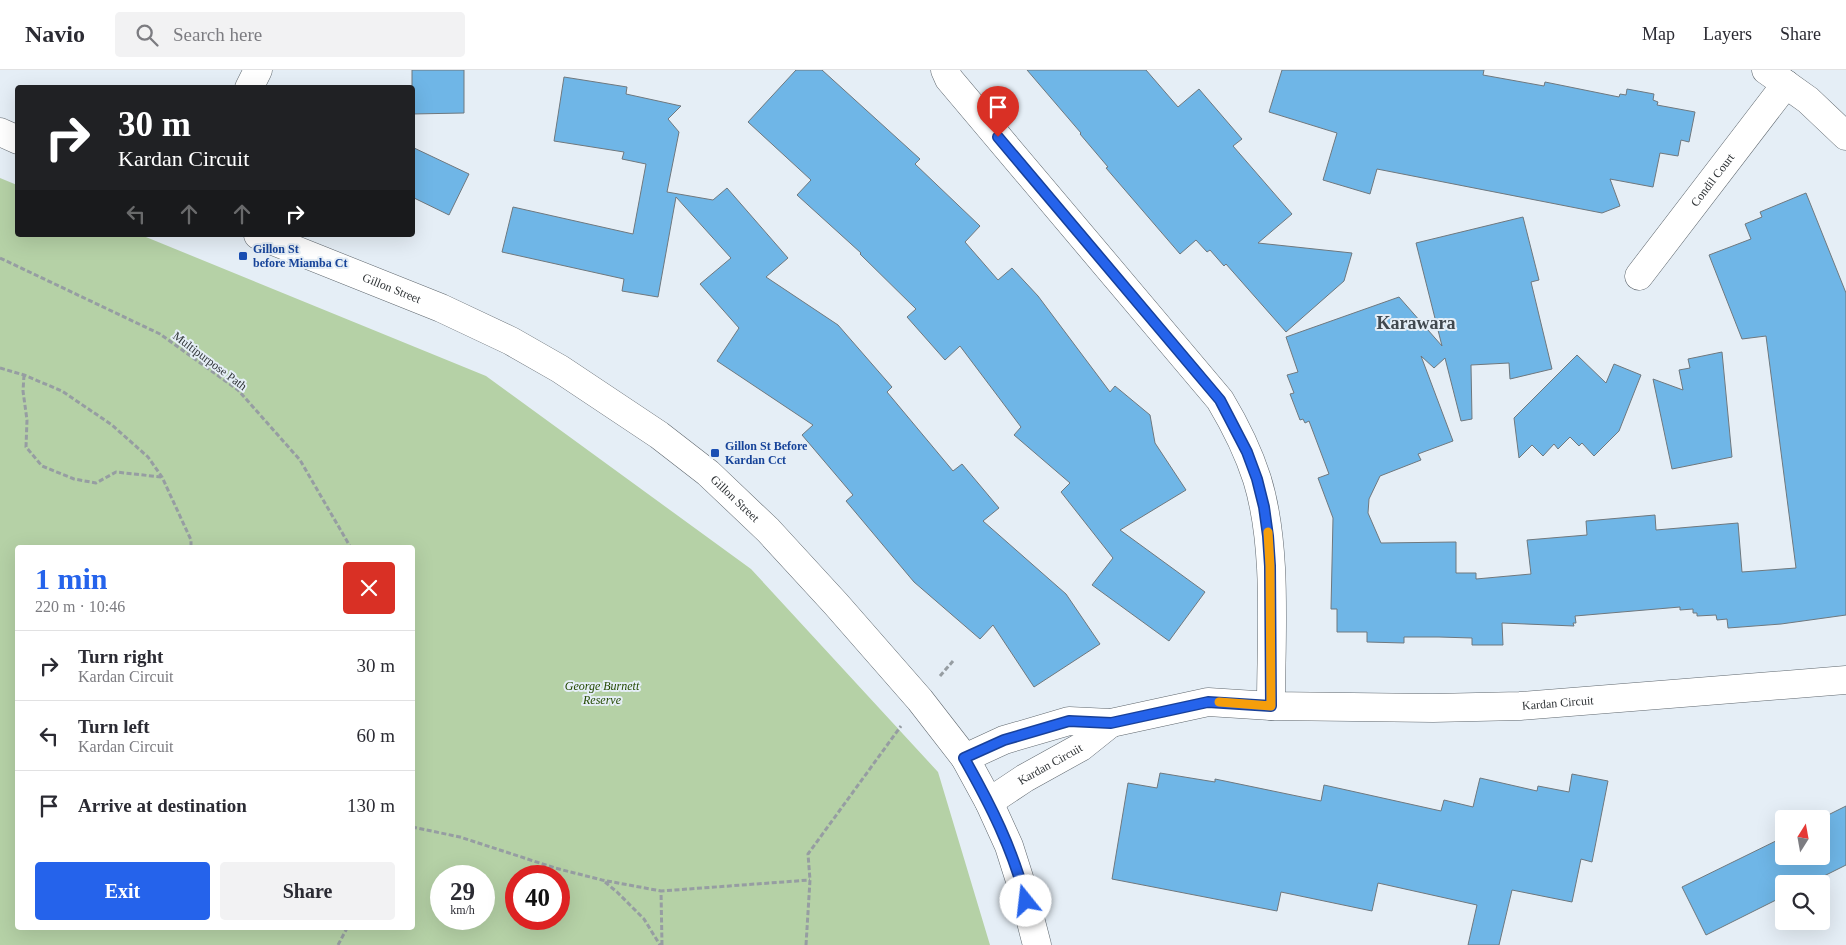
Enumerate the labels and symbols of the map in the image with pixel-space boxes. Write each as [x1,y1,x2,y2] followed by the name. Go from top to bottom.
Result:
[977,86,1019,137] pin
[1688,150,1738,209] street label: Condil Court
[253,242,347,270] place label: Gillon St before Miamba Ct
[237,250,249,262] marker: Gillon St before Miamba Ct
[360,270,424,307] street label: Gillon Street
[1377,313,1455,333] district label: Karawara
[170,329,250,393] street label: Multipurpose Path
[725,439,808,467] place label: Gillon St Before Kardan Cct
[709,447,721,459] marker: Gillon St Before Kardan Cct
[708,472,763,525] street label: Gillon Street
[565,679,640,707] park label: George Burnett Reserve
[1521,693,1595,713] street label: Kardan Circuit
[1015,740,1085,788] street label: Kardan Circuit
[1775,810,1830,865] north arrow
[505,865,570,930] speed limit sign: 40
[999,874,1051,926] position arrow

